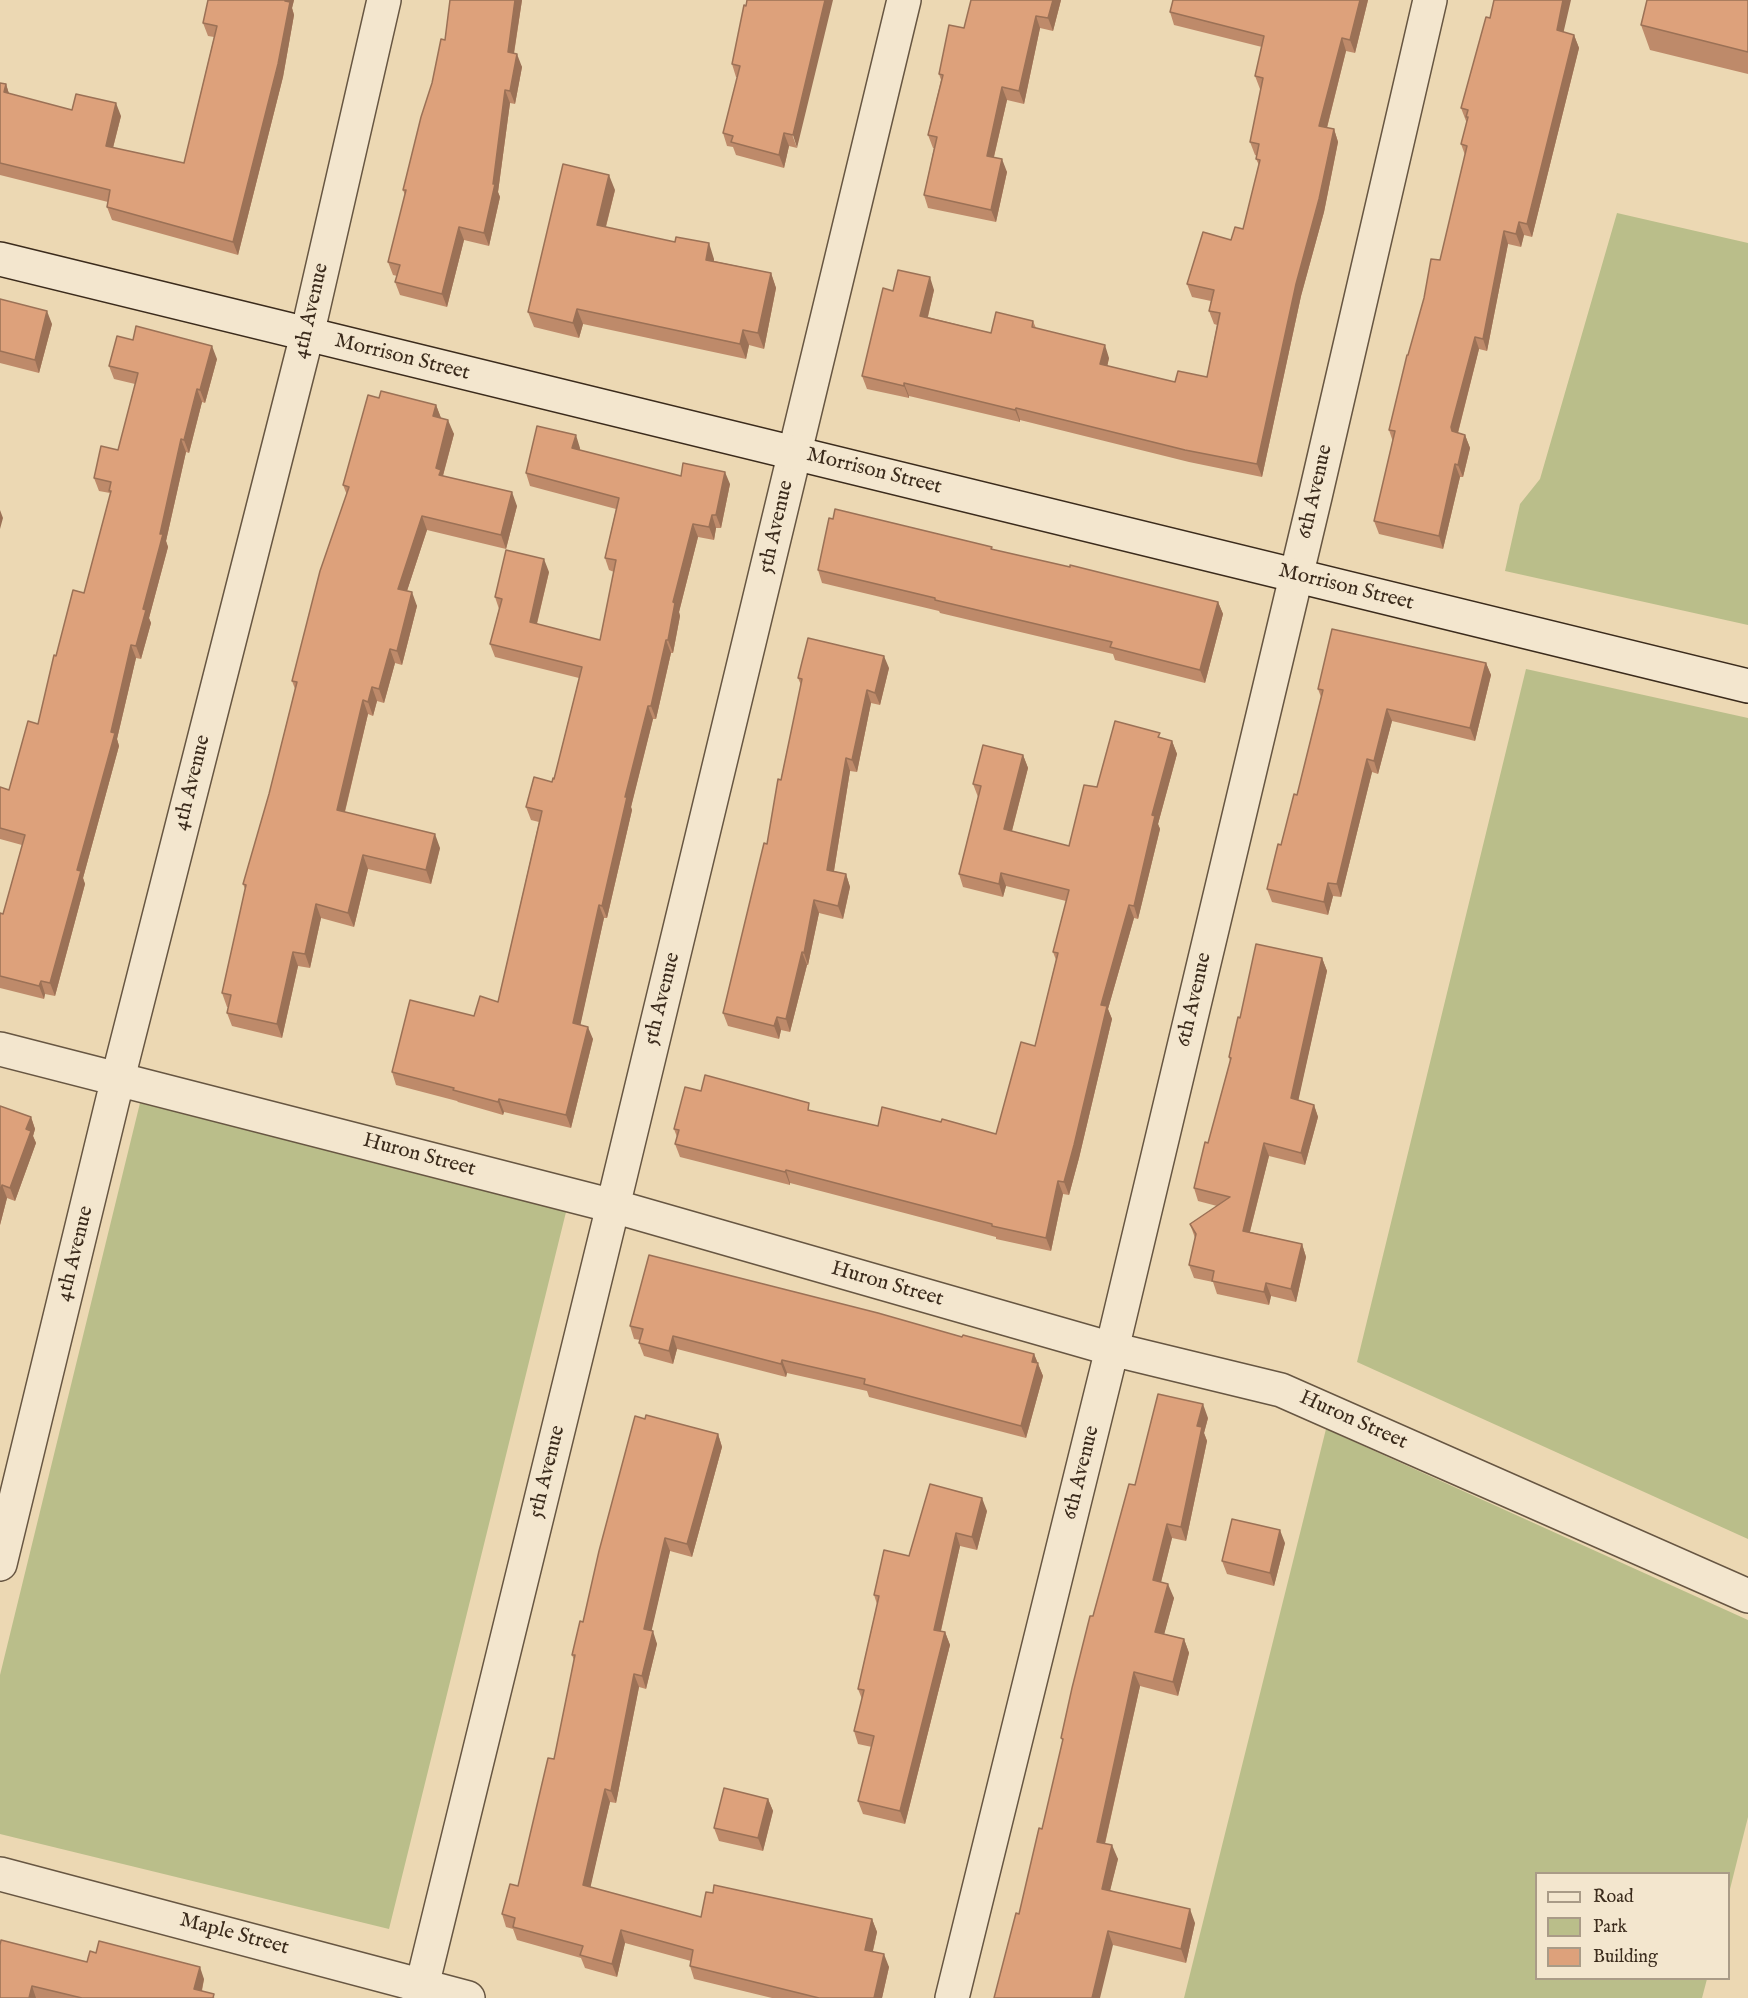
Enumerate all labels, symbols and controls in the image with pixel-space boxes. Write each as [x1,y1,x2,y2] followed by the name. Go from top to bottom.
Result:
[289,261,335,361] street label: 4th Avenue
[332,329,472,387] street label: Morrison Street
[1293,442,1339,542] street label: 6th Avenue
[804,443,944,501] street label: Morrison Street
[754,478,800,576] street label: 5th Avenue
[1276,559,1416,617] street label: Morrison Street
[169,733,217,833] street label: 4th Avenue
[639,950,687,1048] street label: 5th Avenue
[1172,950,1218,1050] street label: 6th Avenue
[360,1129,478,1183] street label: Huron Street
[52,1204,100,1304] street label: 4th Avenue
[828,1257,946,1313] street label: Huron Street
[1295,1386,1411,1456] street label: Huron Street
[524,1423,572,1521] street label: 5th Avenue
[1058,1423,1106,1523] street label: 6th Avenue
[1535,1872,1730,1980] legend
[1593,1886,1634,1909] text: Road
[177,1908,291,1962] street label: Maple Street
[1593,1916,1627,1939] text: Park
[1593,1946,1658,1969] text: Building

